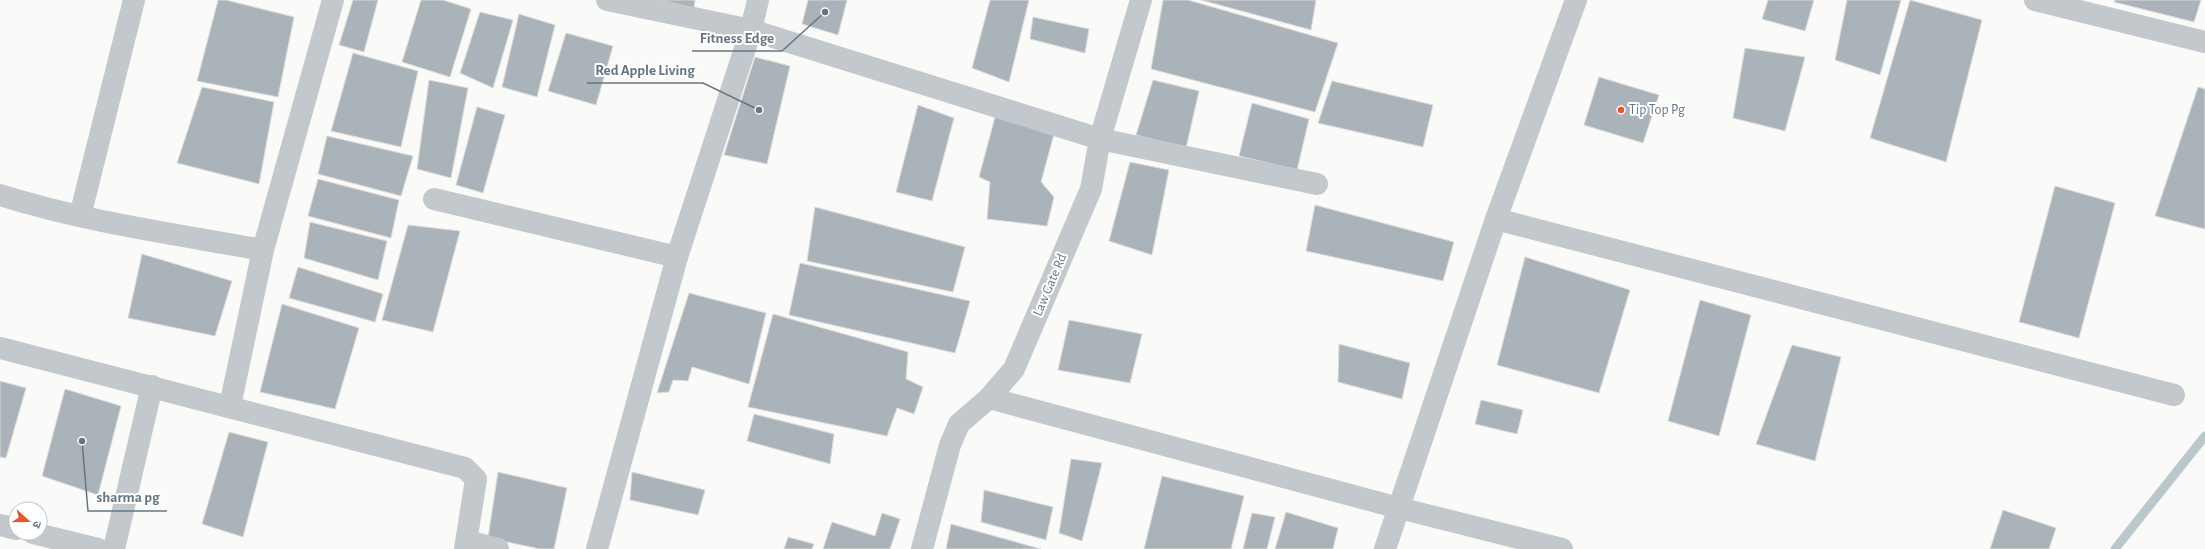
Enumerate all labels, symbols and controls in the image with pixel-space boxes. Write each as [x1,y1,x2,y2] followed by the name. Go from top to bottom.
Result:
[692,24,782,51] callout: Fitness Edge
[700,31,774,46] text: Fitness Edge
[587,56,703,83] callout: Red Apple Living
[595,63,695,78] text: Red Apple Living
[1629,103,1685,117] place label: Tip Top Pg
[1616,105,1626,115] marker: Tip Top Pg
[1031,252,1069,318] street label: Law Gate Rd
[88,484,167,511] callout: sharma pg
[97,490,160,505] text: sharma pg
[8,501,48,541] north arrow
[30,519,43,530] text: उ

